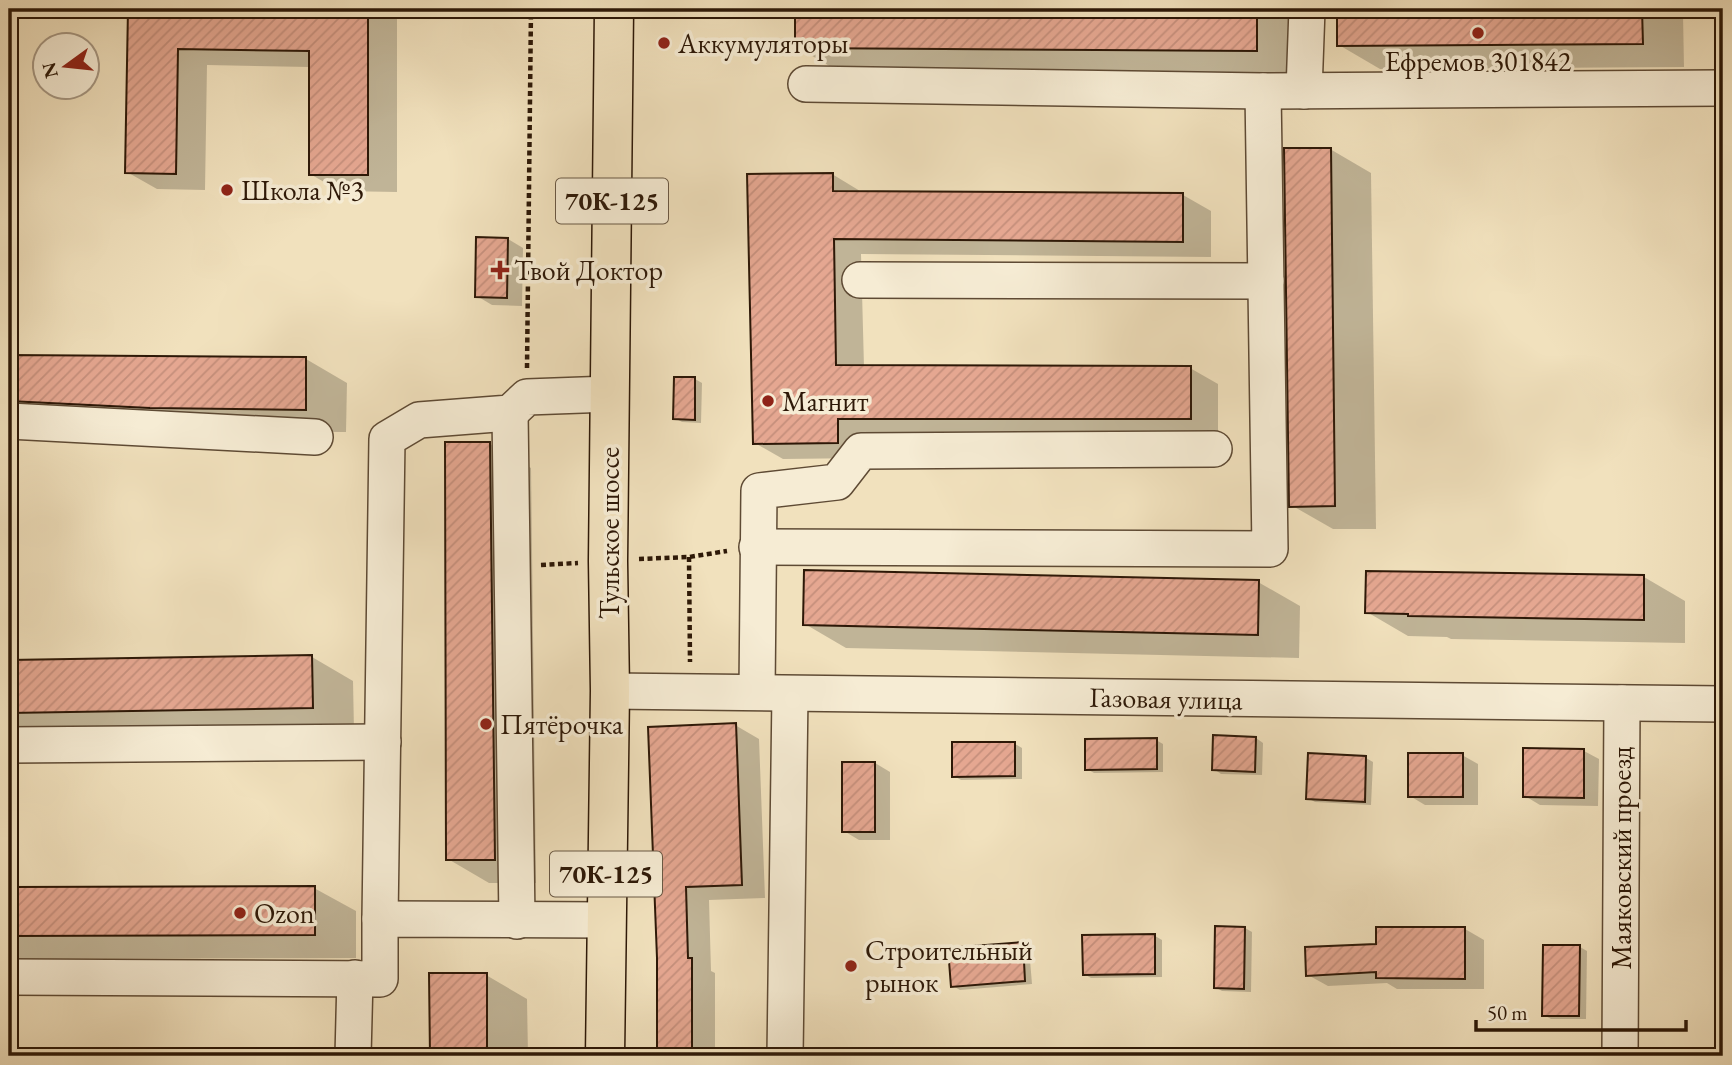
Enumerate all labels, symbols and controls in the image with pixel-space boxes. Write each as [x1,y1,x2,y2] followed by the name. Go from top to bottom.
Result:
[677,25,848,61] place label: Аккумуляторы
[1470,25,1486,41] marker: Ефремов 301842
[32,32,102,102] north arrow
[656,35,672,51] marker: Аккумуляторы
[1385,43,1572,79] place label: Ефремов 301842
[36,59,64,81] text: N
[241,172,364,208] place label: Школа №3
[556,178,668,224] road number: 70К-125
[219,182,235,198] marker: Школа №3
[514,252,663,288] place label: Твой Доктор
[492,262,508,278] marker: Твой Доктор
[782,383,869,419] place label: Магнит
[760,393,776,409] marker: Магнит
[591,447,627,619] street label: Тульское шоссе
[1089,679,1244,717] street label: Газовая улица
[500,706,624,742] place label: Пятёрочка
[478,716,494,732] marker: Пятёрочка
[1603,746,1639,969] street label: Маяковский проезд
[550,852,662,897] road number: 70К-125
[254,895,315,931] place label: Ozon
[232,905,248,921] marker: Ozon
[865,932,1033,1000] place label: Строительный рынок
[843,958,859,974] marker: Строительный рынок
[1476,988,1686,1032] scale bar
[1487,999,1528,1026] text: 50 m

